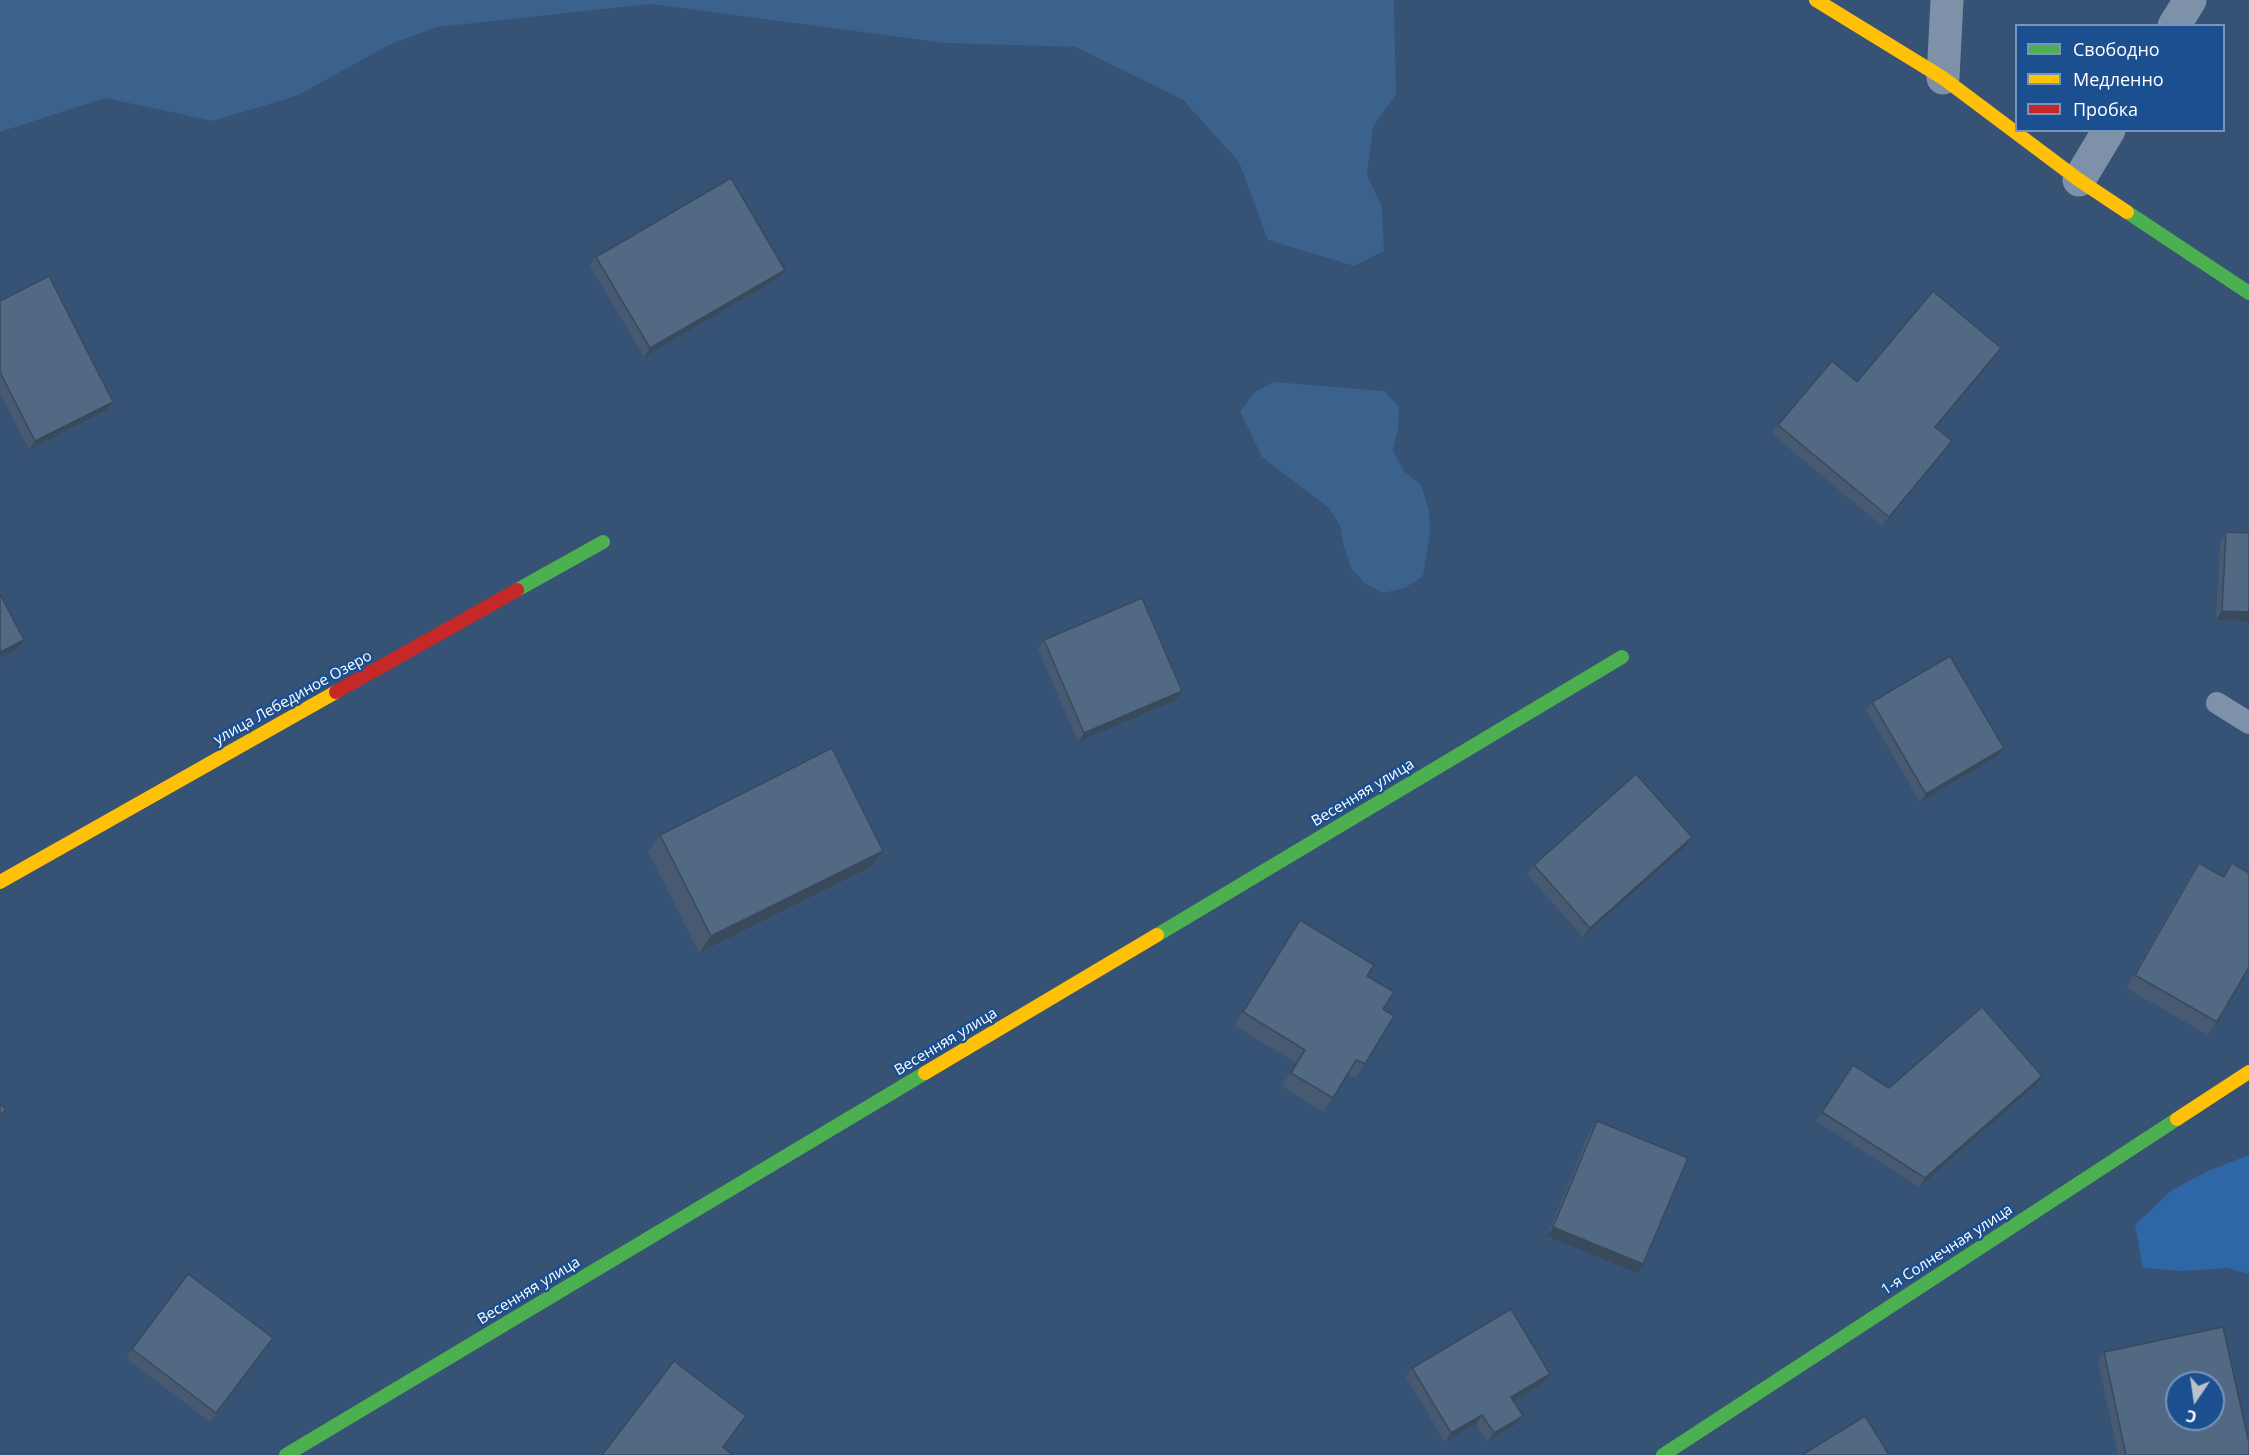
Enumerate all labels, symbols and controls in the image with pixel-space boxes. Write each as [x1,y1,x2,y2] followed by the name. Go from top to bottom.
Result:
[2015,24,2225,132] legend
[2073,37,2160,61] text: Свободно
[2073,67,2164,91] text: Медленно
[2073,97,2138,121] text: Пробка
[211,647,375,749] street label: улица Лебединое Озеро
[1308,755,1418,831] street label: Весенняя улица
[891,1004,1001,1080] street label: Весенняя улица
[1878,1201,2016,1299] street label: 1-я Солнечная улица
[474,1253,584,1329] street label: Весенняя улица
[2165,1371,2225,1431] north arrow
[2184,1405,2199,1428] text: С

